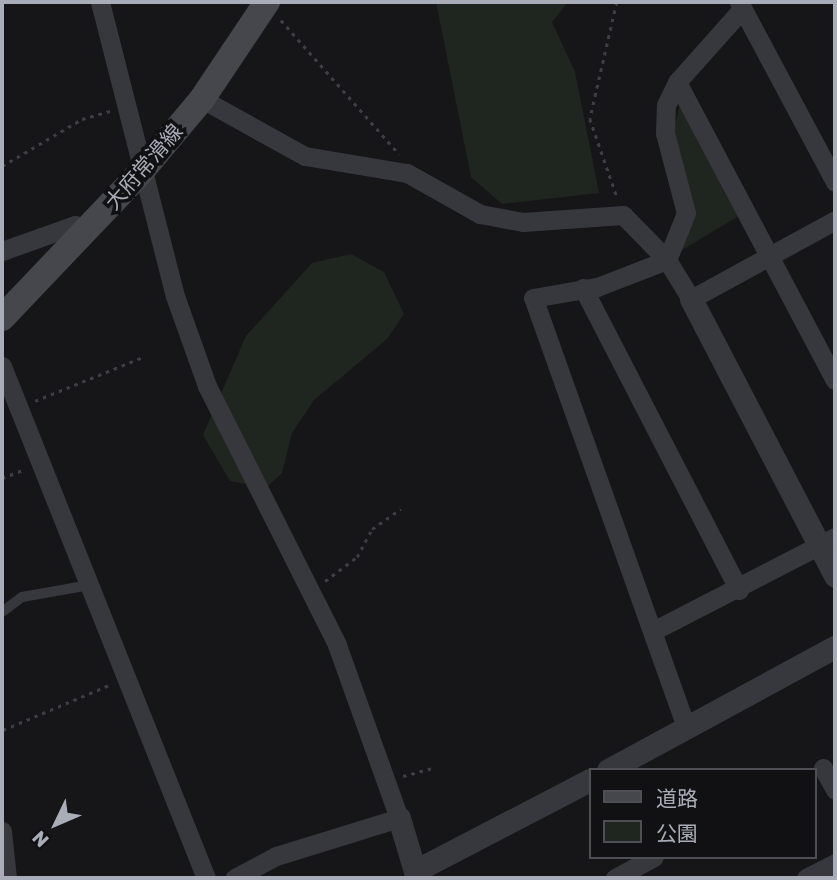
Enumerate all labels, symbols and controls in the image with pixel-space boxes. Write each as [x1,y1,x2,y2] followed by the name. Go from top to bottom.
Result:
[100,119,188,215] street label: 大府常滑線
[588,768,816,859] legend
[656,786,698,811] text: 道路
[21,789,91,859] north arrow
[656,821,698,846] text: 公園
[28,826,54,852] text: N

